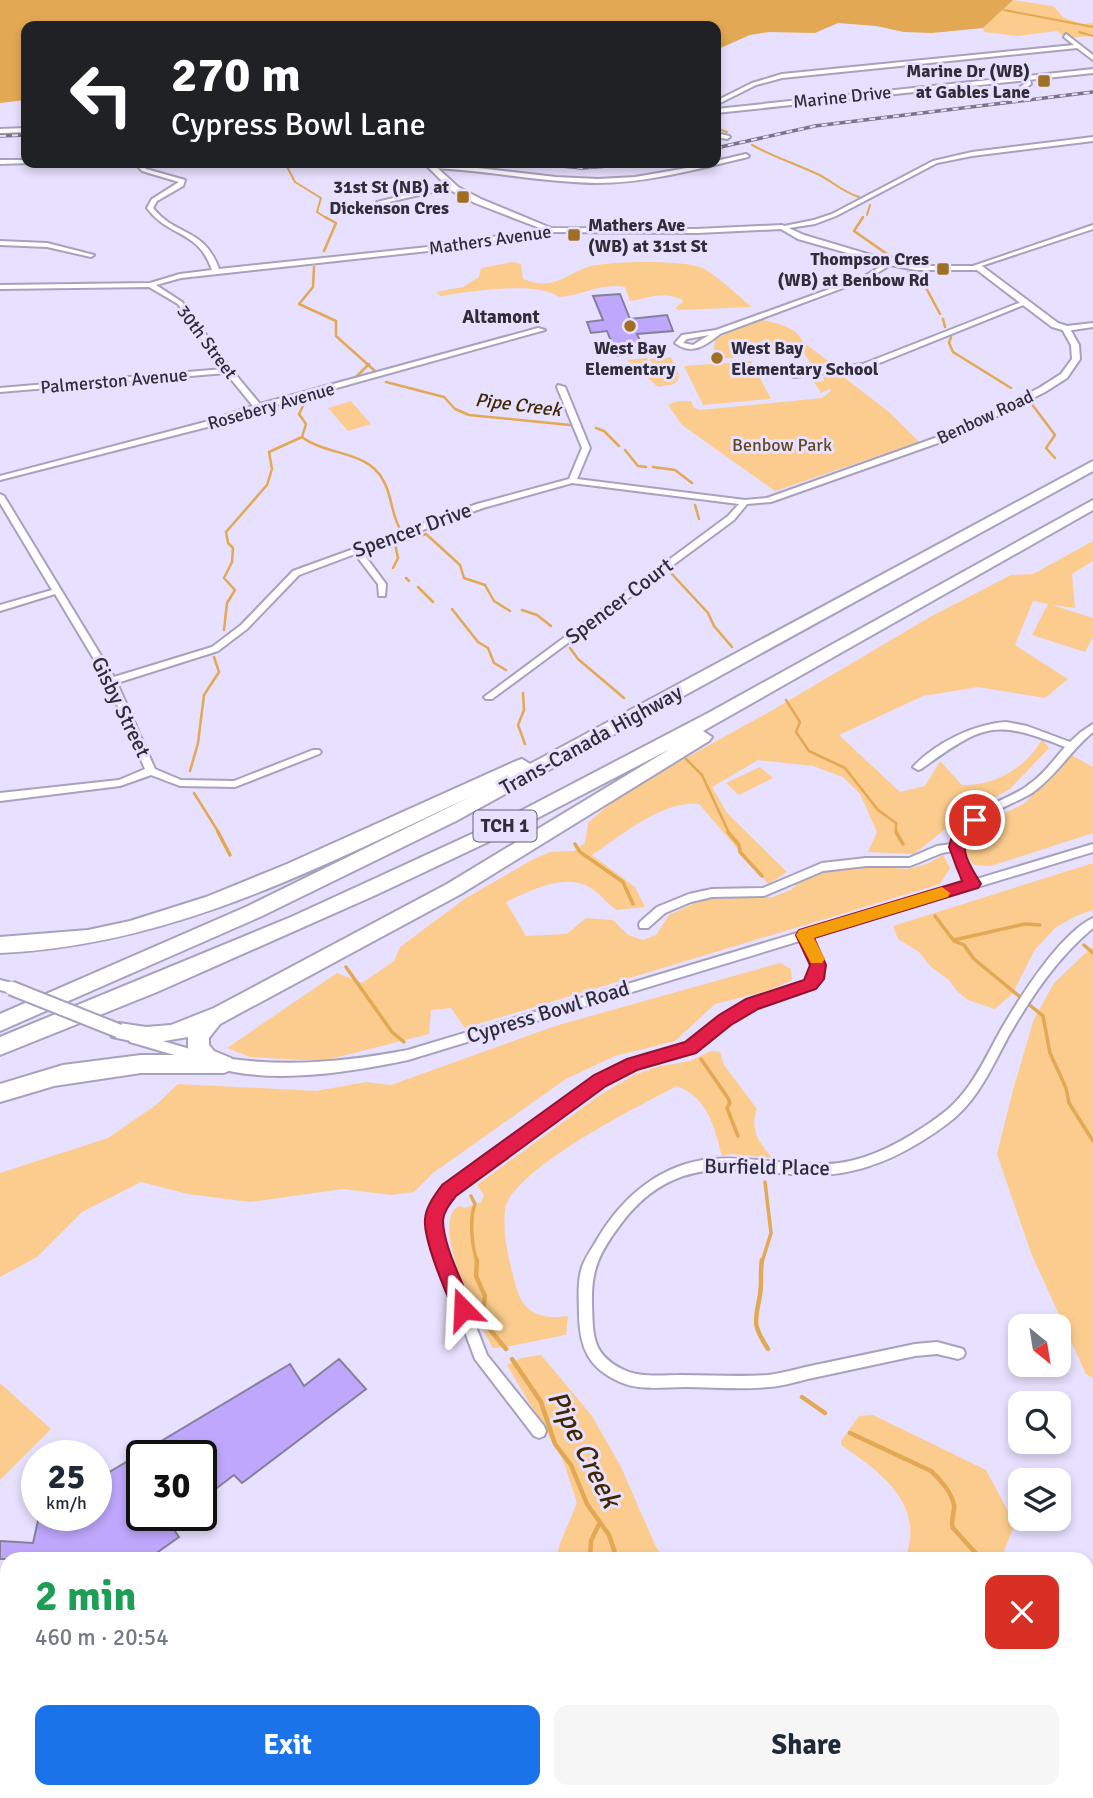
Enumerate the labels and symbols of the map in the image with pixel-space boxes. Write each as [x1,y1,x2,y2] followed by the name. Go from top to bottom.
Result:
[906,60,1030,103] place label: Marine Dr (WB) at Gables Lane
[1036,73,1052,89] marker: Marine Dr (WB) at Gables Lane
[792,81,892,113] street label: Marine Drive
[329,176,449,219] place label: 31st St (NB) at Dickenson Cres
[455,189,471,205] marker: 31st St (NB) at Dickenson Cres
[588,214,708,257] place label: Mathers Ave (WB) at 31st St
[427,221,553,259] street label: Mathers Avenue
[566,227,582,243] marker: Mathers Ave (WB) at 31st St
[777,248,929,291] place label: Thompson Cres (WB) at Benbow Rd
[935,261,951,277] marker: Thompson Cres (WB) at Benbow Rd
[172,301,242,383] street label: 30th Street
[462,305,540,329] district label: Altamont
[622,318,638,334] marker: West Bay Elementary
[585,337,675,380] place label: West Bay Elementary
[731,337,879,380] place label: West Bay Elementary School
[709,350,725,366] marker: West Bay Elementary School
[39,364,189,398] street label: Palmerston Avenue
[205,377,337,435] street label: Rosebery Avenue
[933,385,1037,449] street label: Benbow Road
[474,388,564,422] water label: Pipe Creek
[732,434,832,456] park label: Benbow Park
[349,497,475,563] street label: Spencer Drive
[560,552,678,650] street label: Spencer Court
[86,652,156,762] street label: Gisby Street
[495,679,687,801] street label: Trans-Canada Highway
[945,790,1005,850] pin
[474,810,536,842] road number: TCH 1
[463,975,633,1049] street label: Cypress Bowl Road
[704,1153,830,1181] street label: Burfield Place
[426,1272,500,1346] position arrow
[1008,1314,1071,1377] north arrow
[540,1385,629,1516] water label: Pipe Creek
[126,1440,217,1531] speed limit sign: 30

